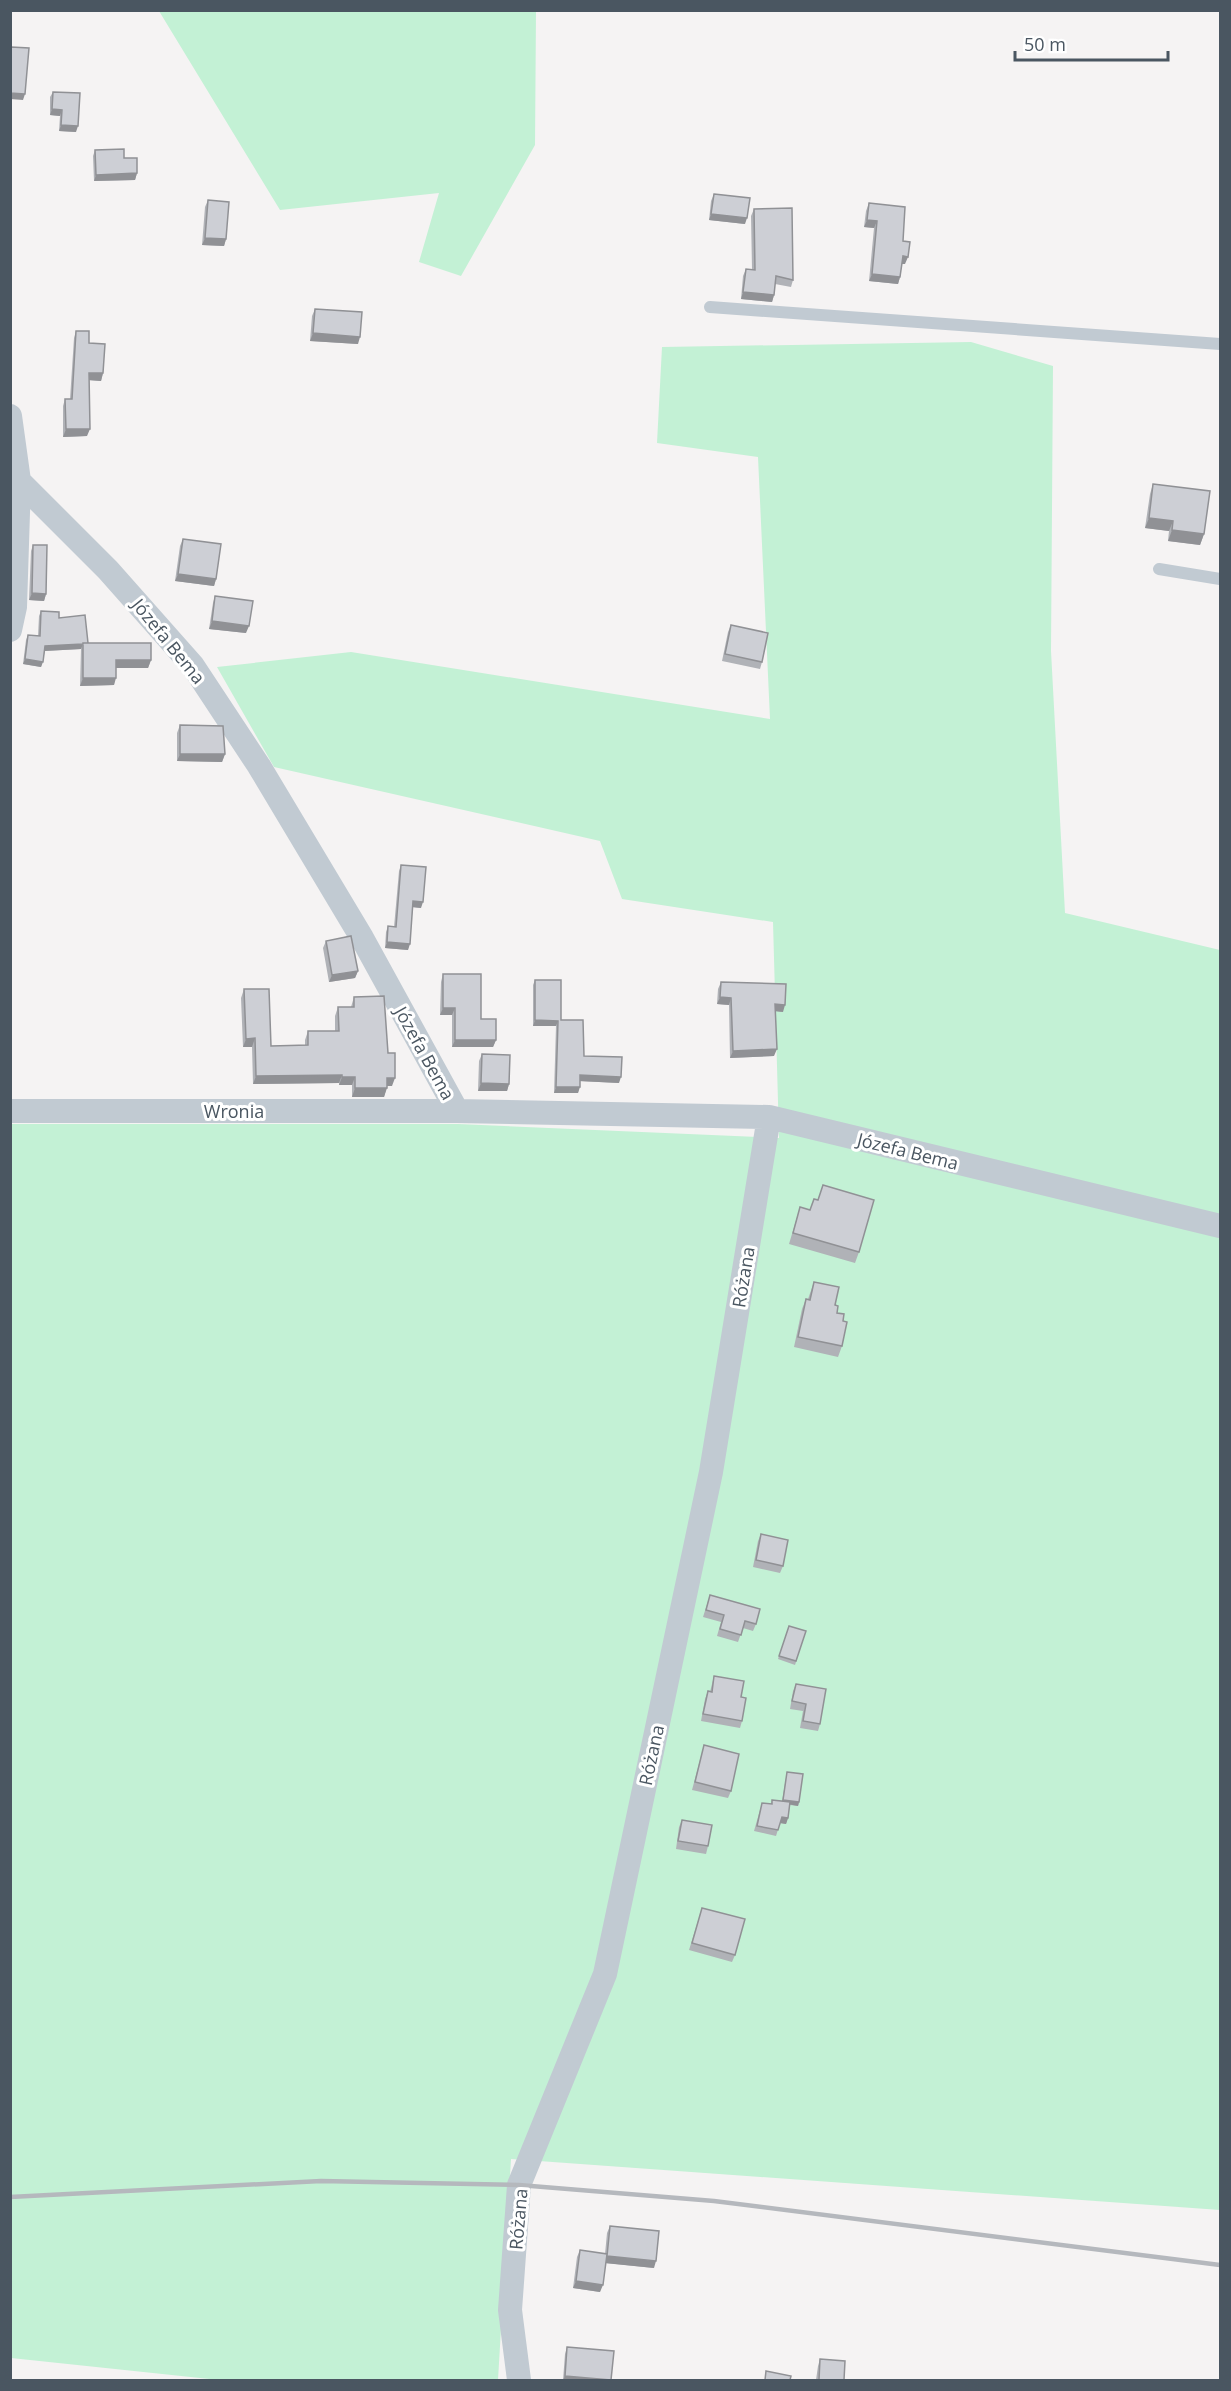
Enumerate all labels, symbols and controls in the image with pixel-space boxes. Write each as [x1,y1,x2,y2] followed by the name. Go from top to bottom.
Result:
[1015,24,1168,62] scale bar
[1024,32,1066,56] text: 50 m
[126,592,211,689] street label: Józefa Bema
[388,1000,461,1104] street label: Józefa Bema
[204,1099,264,1123] street label: Wronia
[853,1126,961,1175] street label: Józefa Bema
[726,1245,760,1309] street label: Różana
[633,1722,669,1788] street label: Różana
[503,2187,533,2251] street label: Różana

